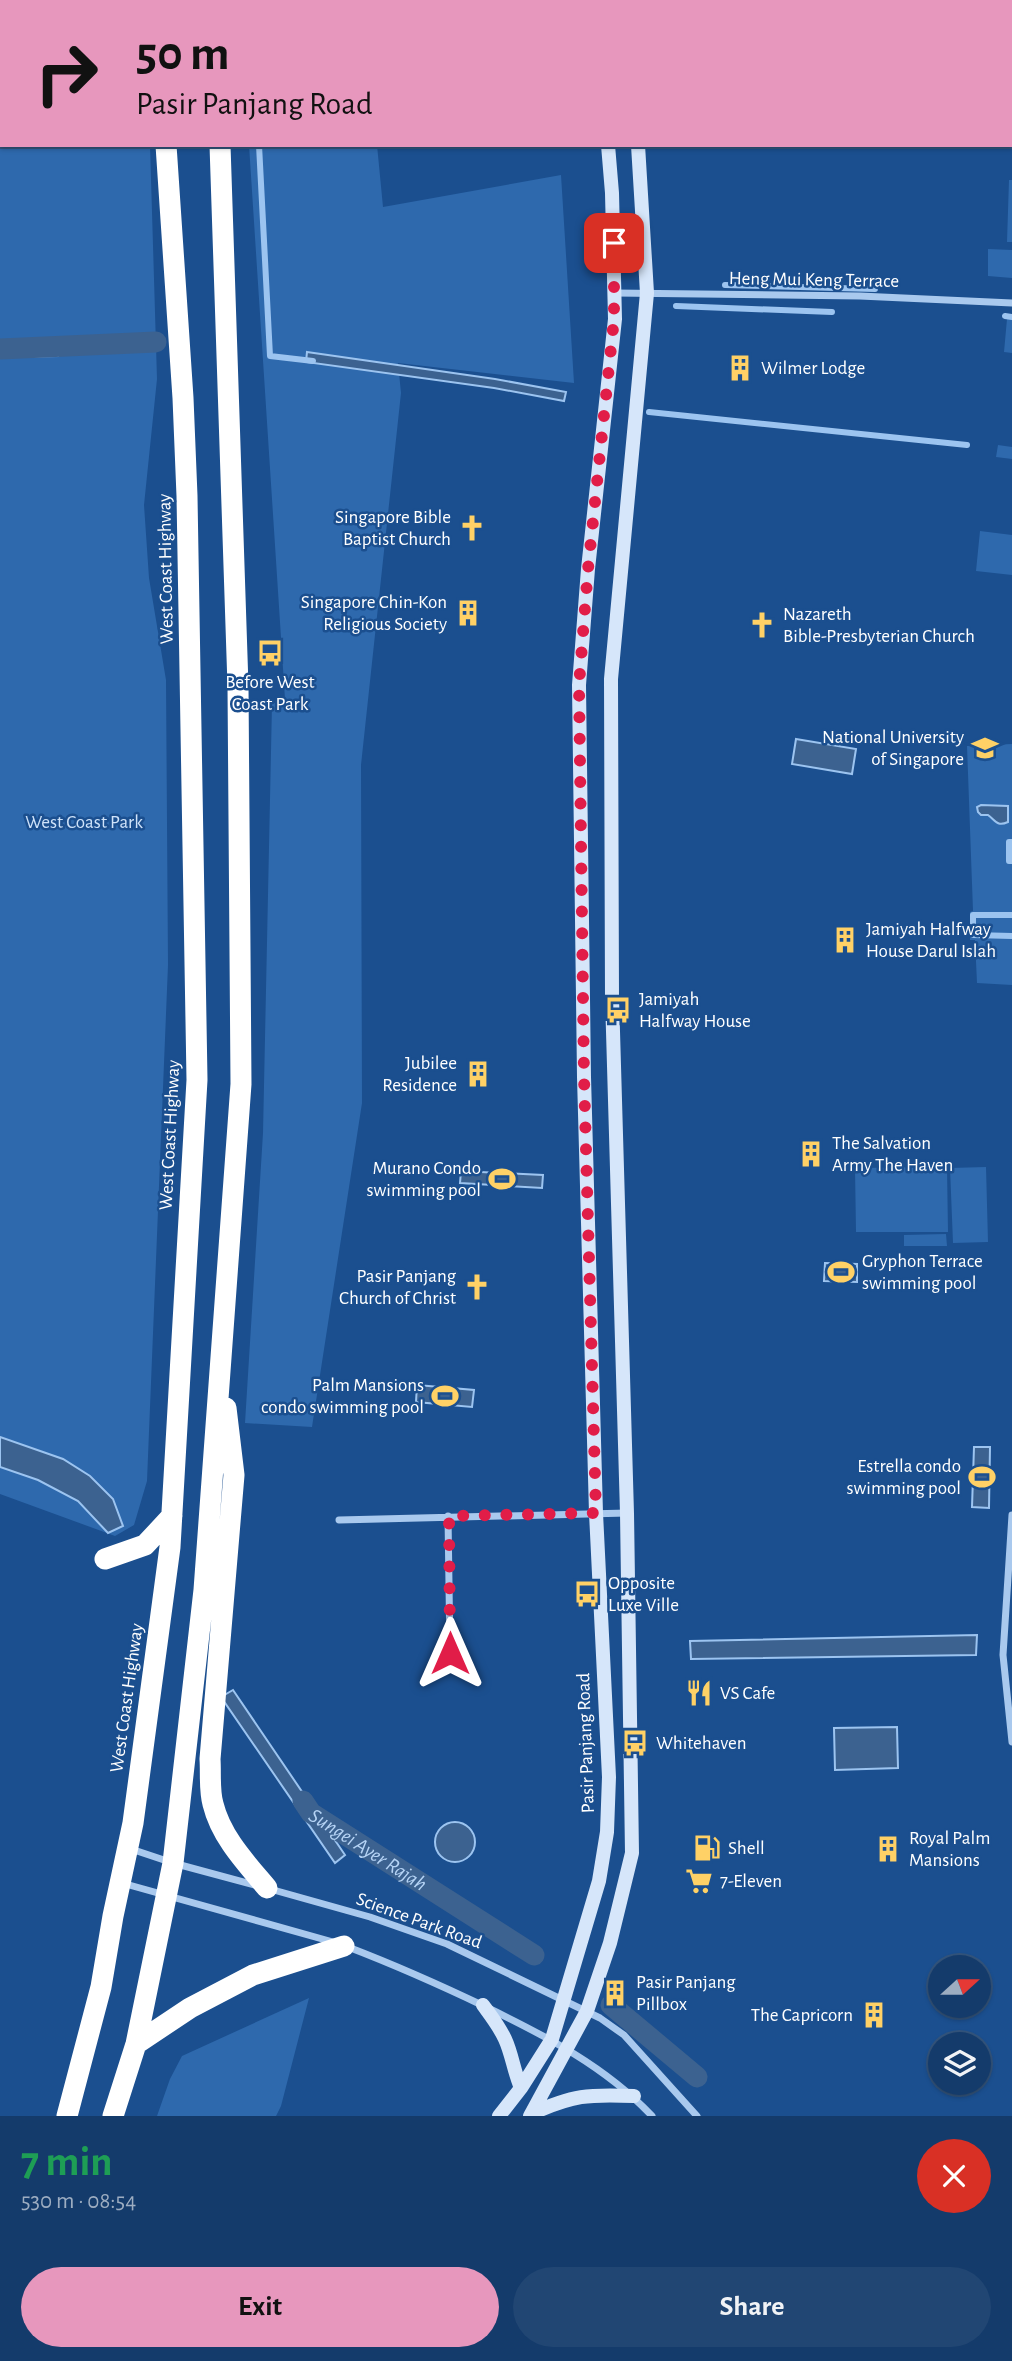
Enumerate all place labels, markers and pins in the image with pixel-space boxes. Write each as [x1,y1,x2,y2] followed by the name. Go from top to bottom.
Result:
[584,213,644,273] pin
[725,353,755,383] building icon: Wilmer Lodge
[761,359,865,378] place label: Wilmer Lodge
[335,508,451,549] place label: Singapore Bible Baptist Church
[457,513,487,543] church icon: Singapore Bible Baptist Church
[301,593,447,634] place label: Singapore Chin-Kon Religious Society
[453,598,483,628] building icon: Singapore Chin-Kon Religious Society
[783,605,975,646] place label: Nazareth Bible-Presbyterian Church
[747,610,777,640] church icon: Nazareth Bible-Presbyterian Church
[255,638,285,668] bus stop icon: Before West Coast Park
[225,673,315,714] place label: Before West Coast Park
[822,728,964,769] place label: National University of Singapore
[970,733,1000,763] school or university icon: National University of Singapore
[866,920,996,961] place label: Jamiyah Halfway House Darul Islah
[830,925,860,955] building icon: Jamiyah Halfway House Darul Islah
[639,990,751,1031] place label: Jamiyah Halfway House
[603,995,633,1025] bus stop icon: Jamiyah Halfway House
[382,1054,457,1095] place label: Jubilee Residence
[463,1059,493,1089] building icon: Jubilee Residence
[832,1134,953,1175] place label: The Salvation Army The Haven
[796,1139,826,1169] building icon: The Salvation Army The Haven
[367,1159,481,1200] place label: Murano Condo swimming pool
[487,1164,517,1194] sports icon: Murano Condo swimming pool
[862,1252,983,1293] place label: Gryphon Terrace swimming pool
[826,1257,856,1287] sports icon: Gryphon Terrace swimming pool
[339,1267,457,1308] place label: Pasir Panjang Church of Christ
[462,1272,492,1302] church icon: Pasir Panjang Church of Christ
[261,1376,424,1417] place label: Palm Mansions condo swimming pool
[430,1381,460,1411] sports icon: Palm Mansions condo swimming pool
[847,1457,961,1498] place label: Estrella condo swimming pool
[967,1462,997,1492] sports icon: Estrella condo swimming pool
[608,1574,679,1615] place label: Opposite Luxe Ville
[572,1579,602,1609] bus stop icon: Opposite Luxe Ville
[684,1678,714,1708] restaurant icon: VS Cafe
[720,1684,775,1703] place label: VS Cafe
[620,1728,650,1758] bus stop icon: Whitehaven
[656,1734,747,1753] place label: Whitehaven
[909,1829,990,1870] place label: Royal Palm Mansions
[692,1833,722,1863] fuel station icon: Shell
[873,1834,903,1864] building icon: Royal Palm Mansions
[728,1839,765,1858] place label: Shell
[684,1866,714,1896] supermarket icon: 7-Eleven
[720,1872,782,1891] place label: 7-Eleven
[636,1973,736,2014] place label: Pasir Panjang Pillbox
[600,1978,630,2008] building icon: Pasir Panjang Pillbox
[859,2000,889,2030] building icon: The Capricorn
[751,2006,853,2025] place label: The Capricorn

